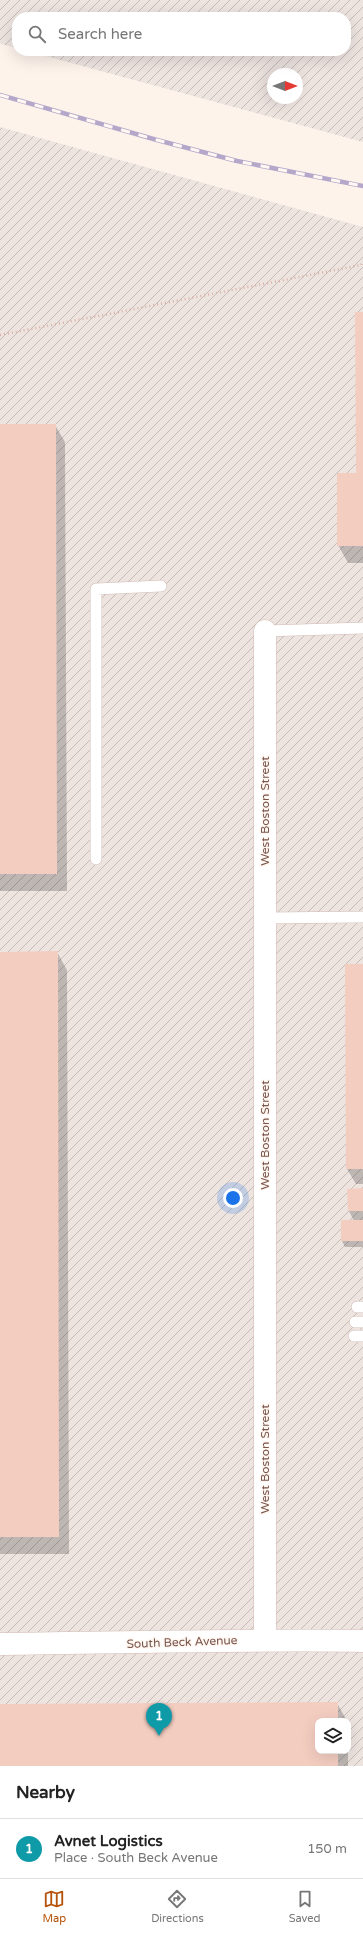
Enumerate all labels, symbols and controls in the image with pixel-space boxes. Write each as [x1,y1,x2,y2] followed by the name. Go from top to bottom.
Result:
[12,12,351,56] search box
[26,23,48,45] icon: search
[58,25,142,43] text: Search here
[267,68,303,104] north arrow
[258,756,272,866] street label: West Boston Street
[258,1080,272,1190] street label: West Boston Street
[223,1188,243,1208] your location
[258,1404,272,1514] street label: West Boston Street
[126,1633,238,1651] street label: South Beck Avenue
[146,1703,172,1736] pin: 1
[315,1718,351,1754] map controls
[315,1718,351,1754] button: layers
[16,1782,75,1803] text: Nearby
[54,1832,163,1850] text: Avnet Logistics
[25,1841,33,1857] text: 1
[307,1841,347,1857] text: 150 m
[54,1850,218,1866] text: Place · South Beck Avenue
[42,1888,66,1925] tab: Map
[151,1888,204,1925] tab: Directions
[289,1888,321,1925] tab: Saved

